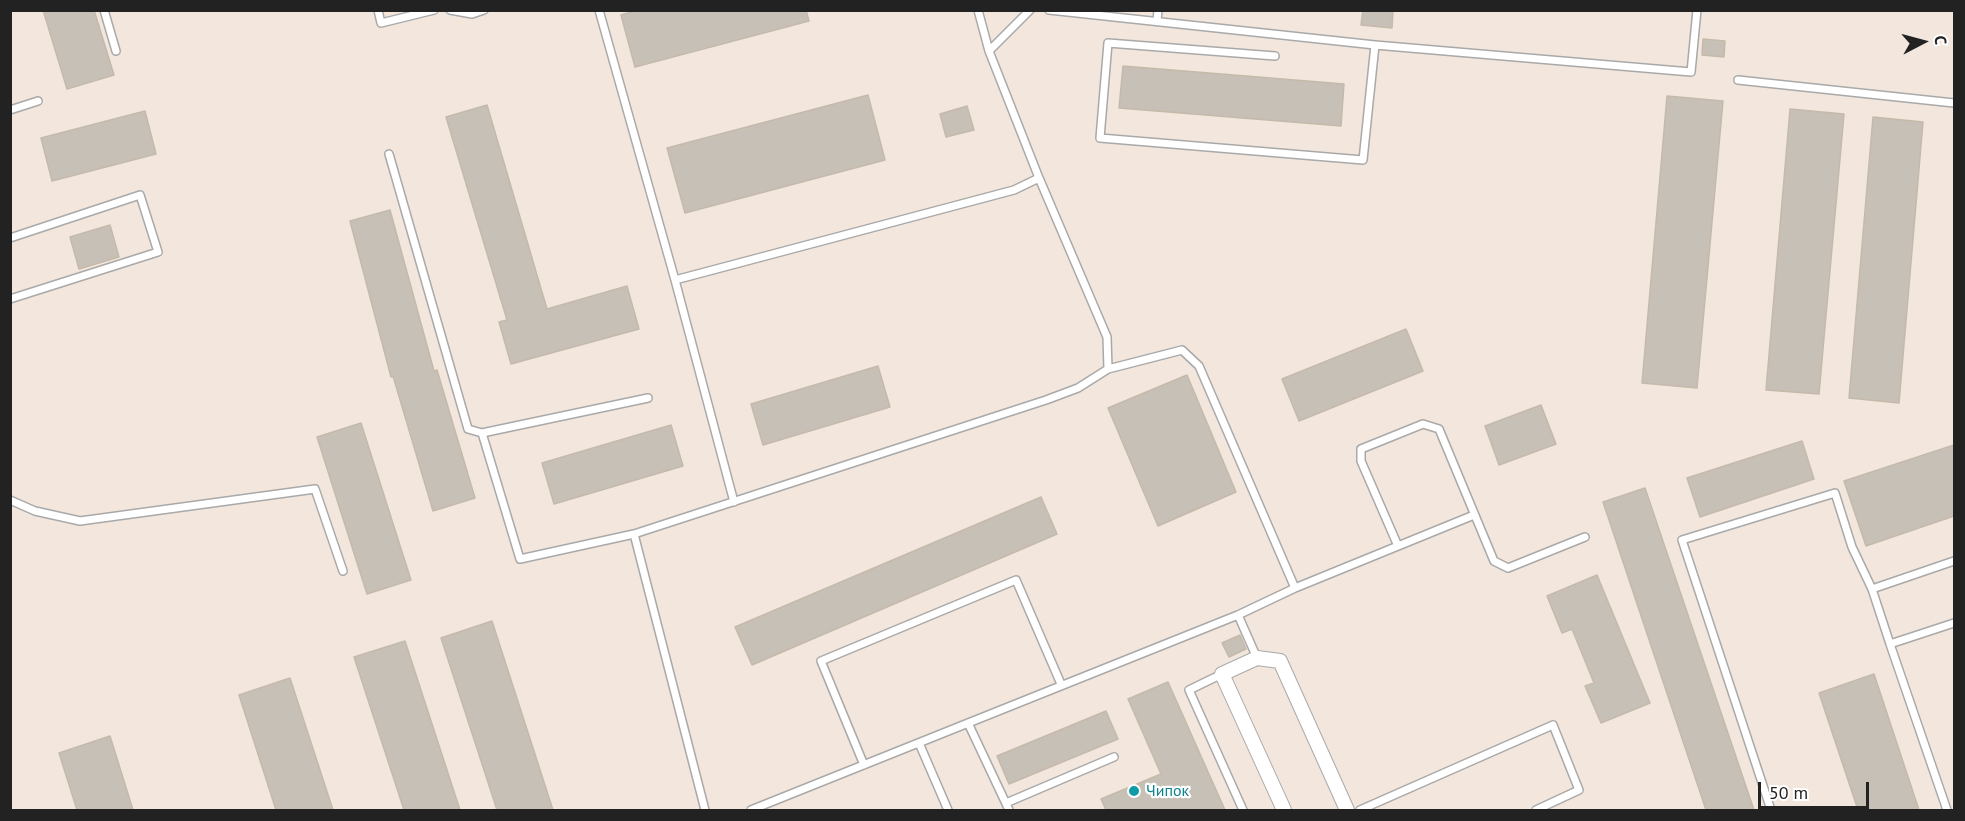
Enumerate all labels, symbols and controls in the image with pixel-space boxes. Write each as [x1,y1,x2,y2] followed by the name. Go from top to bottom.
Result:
[1893,12,1953,72] north arrow
[1930,35,1951,46] text: С
[1761,770,1872,808] scale bar
[1146,781,1189,801] place label: Чипок
[1769,781,1808,804] text: 50 m
[1127,784,1141,798] marker: Чипок

